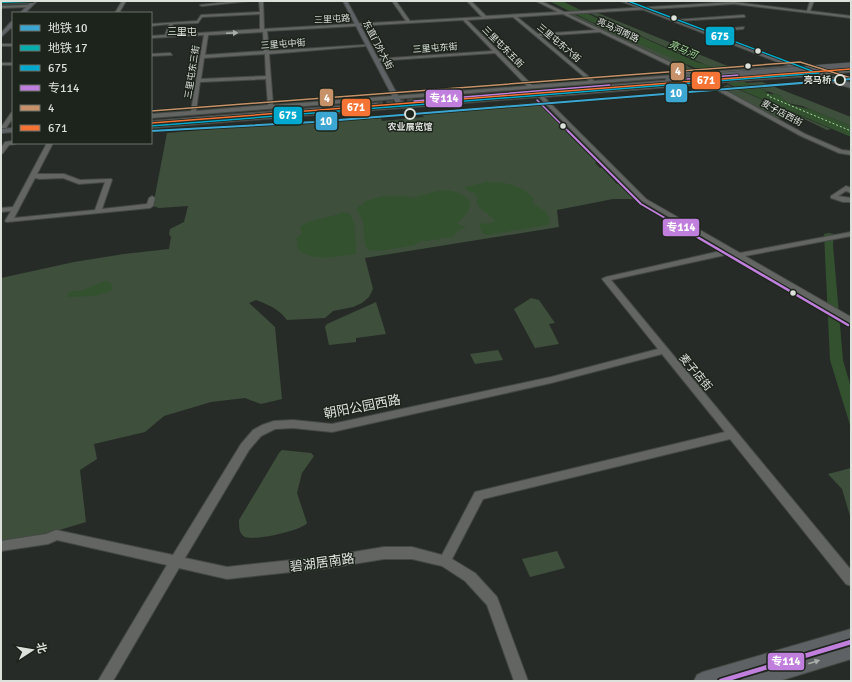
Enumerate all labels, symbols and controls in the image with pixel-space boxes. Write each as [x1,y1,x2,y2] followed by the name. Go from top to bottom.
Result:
[12,12,152,144] legend
[314,13,350,26] street label: 三里屯路
[669,13,679,23] unlabelled marker
[595,16,641,45] street label: 亮马河南路
[360,19,395,72] street label: 东直门外大街
[48,21,88,36] text: 地铁 10
[534,22,583,65] street label: 三里屯东六街
[480,24,526,70] street label: 三里屯东五街
[167,26,197,38] district label: 三里屯
[705,26,735,46] line badge: 675
[226,29,238,36] one-way arrow
[711,30,729,43] text: 675
[260,37,306,52] street label: 三里屯中街
[666,39,701,62] water label: 亮马河
[48,41,88,56] text: 地铁 17
[412,41,458,56] street label: 三里屯东街
[183,45,202,100] street label: 三里屯东三街
[753,46,763,56] unlabelled marker
[48,61,67,76] text: 675
[743,61,753,71] unlabelled marker
[670,62,685,81] line badge: 4
[675,65,681,78] text: 4
[691,71,721,90] line badge: 671
[697,74,715,87] text: 671
[834,74,846,86] marker: 亮马桥
[804,75,832,86] place label: 亮马桥
[48,81,80,96] text: 专114
[665,83,688,103] line badge: 10
[670,87,682,100] text: 10
[319,88,334,107] line badge: 4
[425,89,463,108] line badge: 专114
[324,92,330,105] text: 4
[430,92,458,105] text: 专114
[341,98,371,117] line badge: 671
[759,98,804,129] street label: 麦子店西街
[48,101,55,116] text: 4
[347,101,365,114] text: 671
[273,106,303,125] line badge: 675
[404,108,416,120] marker: 农业展览馆
[279,109,297,122] text: 675
[315,111,338,131] line badge: 10
[320,115,332,128] text: 10
[48,121,67,136] text: 671
[387,121,433,133] place label: 农业展览馆
[558,121,568,131] unlabelled marker
[662,218,700,237] line badge: 专114
[667,221,695,234] text: 专114
[788,288,798,298] unlabelled marker
[676,351,715,393] street label: 麦子店街
[322,392,402,422] street label: 朝阳公园西路
[289,551,355,575] street label: 碧湖居南路
[12,630,52,670] north arrow
[34,641,49,655] text: 北
[767,652,805,671] line badge: 专114
[772,655,800,668] text: 专114
[808,659,820,665] one-way arrow

